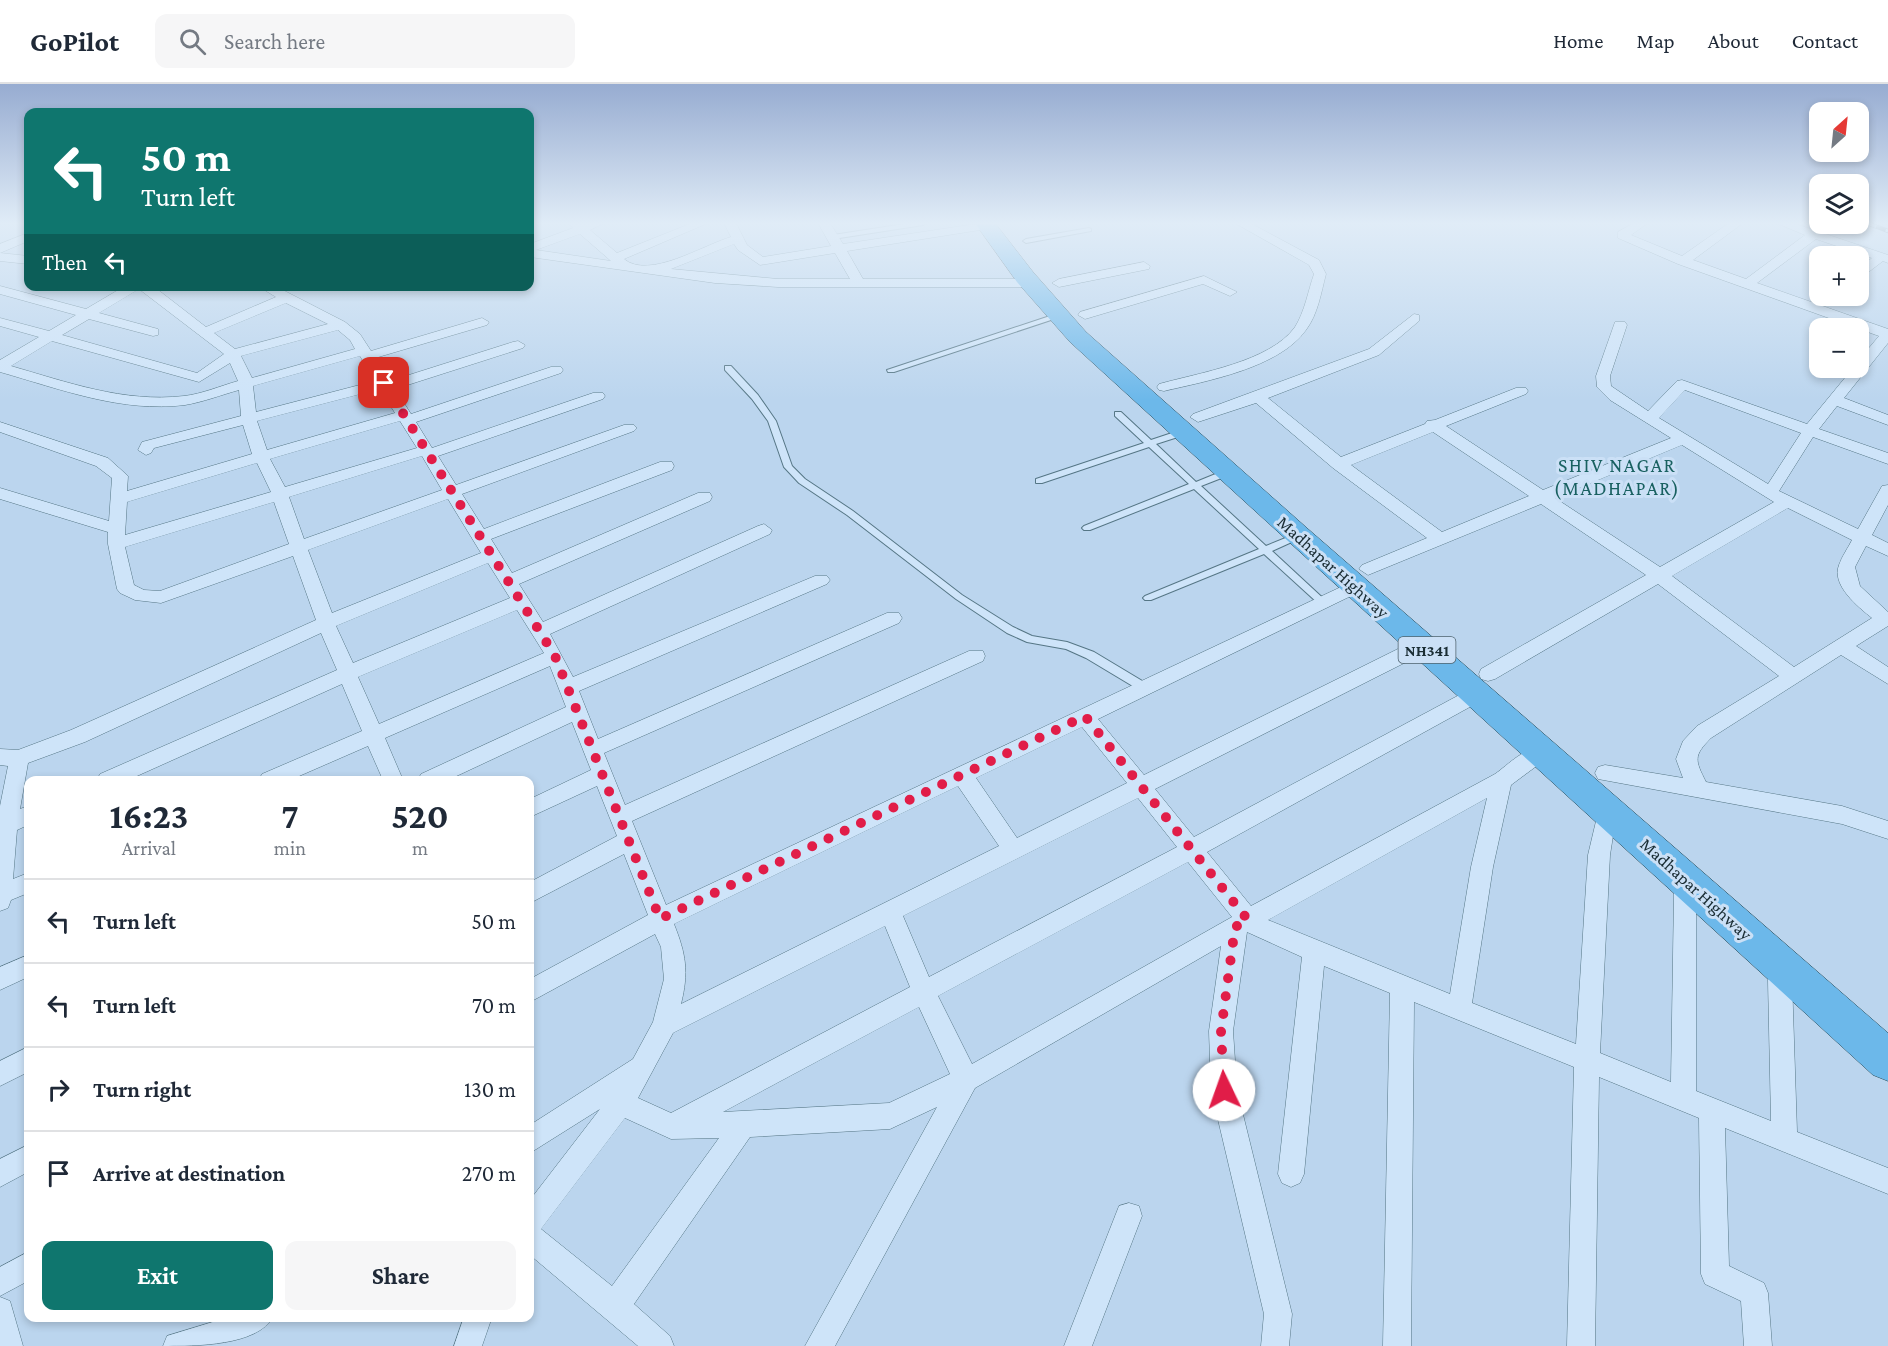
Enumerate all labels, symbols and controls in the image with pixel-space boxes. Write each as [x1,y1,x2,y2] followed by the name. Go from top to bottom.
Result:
[155,14,575,68] search box
[176,25,209,58] icon: search
[30,26,119,57] text: GoPilot
[224,29,325,54] text: Search here
[1553,29,1603,53] text: Home
[1636,29,1675,53] text: Map
[1708,29,1759,53] text: About
[1792,29,1858,53] text: Contact
[1809,102,1869,162] north arrow
[1809,102,1869,378] map controls
[42,132,120,210] icon: left
[141,133,231,180] text: 50 m
[1809,174,1869,234] button: layers
[141,182,235,212] text: Turn left
[99,246,132,279] icon: left
[1809,246,1869,306] button: +
[42,250,87,275] text: Then
[1809,318,1869,378] button: −
[358,357,409,408] pin
[367,366,400,399] icon: arrive
[1554,454,1680,500] district label: SHIV NAGAR (MADHAPAR)
[1273,512,1393,623] street label: Madhapar Highway
[1398,637,1456,663] road number: NH341
[109,796,188,836] text: 16:23
[281,796,299,836] text: 7
[391,796,449,836] text: 520
[1636,834,1756,945] street label: Madhapar Highway
[122,837,176,859] text: Arrival
[274,837,306,859] text: min
[412,837,428,859] text: m
[42,905,75,938] icon: left
[93,909,176,934] text: Turn left
[471,909,516,934] text: 50 m
[42,989,75,1022] icon: left
[93,993,176,1018] text: Turn left
[472,993,516,1018] text: 70 m
[1192,1058,1256,1122] position arrow
[42,1073,75,1106] icon: right
[93,1077,191,1102] text: Turn right
[464,1077,516,1102] text: 130 m
[42,1157,75,1190] icon: arrive
[93,1161,285,1186] text: Arrive at destination
[462,1161,516,1186] text: 270 m
[42,1241,273,1310] button: Exit
[285,1241,516,1310] button: Share

